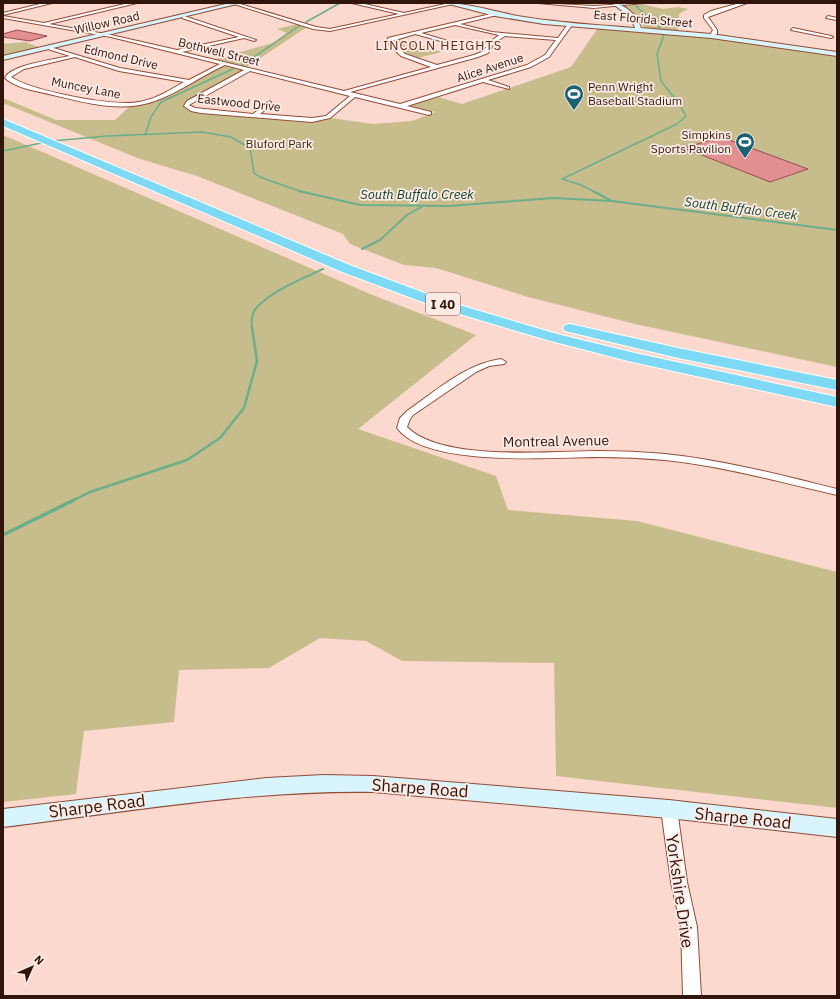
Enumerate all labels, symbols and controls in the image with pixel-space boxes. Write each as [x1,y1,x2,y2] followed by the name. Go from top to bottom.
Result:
[593,7,693,30] street label: East Florida Street
[73,8,141,37] street label: Willow Road
[177,34,261,69] street label: Bothwell Street
[376,37,502,54] district label: LINCOLN HEIGHTS
[83,41,160,72] street label: Edmond Drive
[455,50,526,85] street label: Alice Avenue
[50,73,123,102] street label: Muncey Lane
[588,79,682,108] place label: Penn Wright Baseball Stadium
[563,83,585,111] sports icon: Penn Wright Baseball Stadium
[197,91,282,114] street label: Eastwood Drive
[651,127,731,156] place label: Simpkins Sports Pavilion
[734,131,756,159] sports icon: Simpkins Sports Pavilion
[246,136,313,151] park label: Bluford Park
[360,186,474,203] water label: South Buffalo Creek
[684,193,799,224] water label: South Buffalo Creek
[426,293,460,315] road number: I 40
[503,431,610,451] street label: Montreal Avenue
[371,774,469,802] street label: Sharpe Road
[47,789,147,823] street label: Sharpe Road
[694,802,792,834] street label: Sharpe Road
[661,833,699,949] street label: Yorkshire Drive
[12,947,52,987] north arrow
[31,952,47,968] text: N

